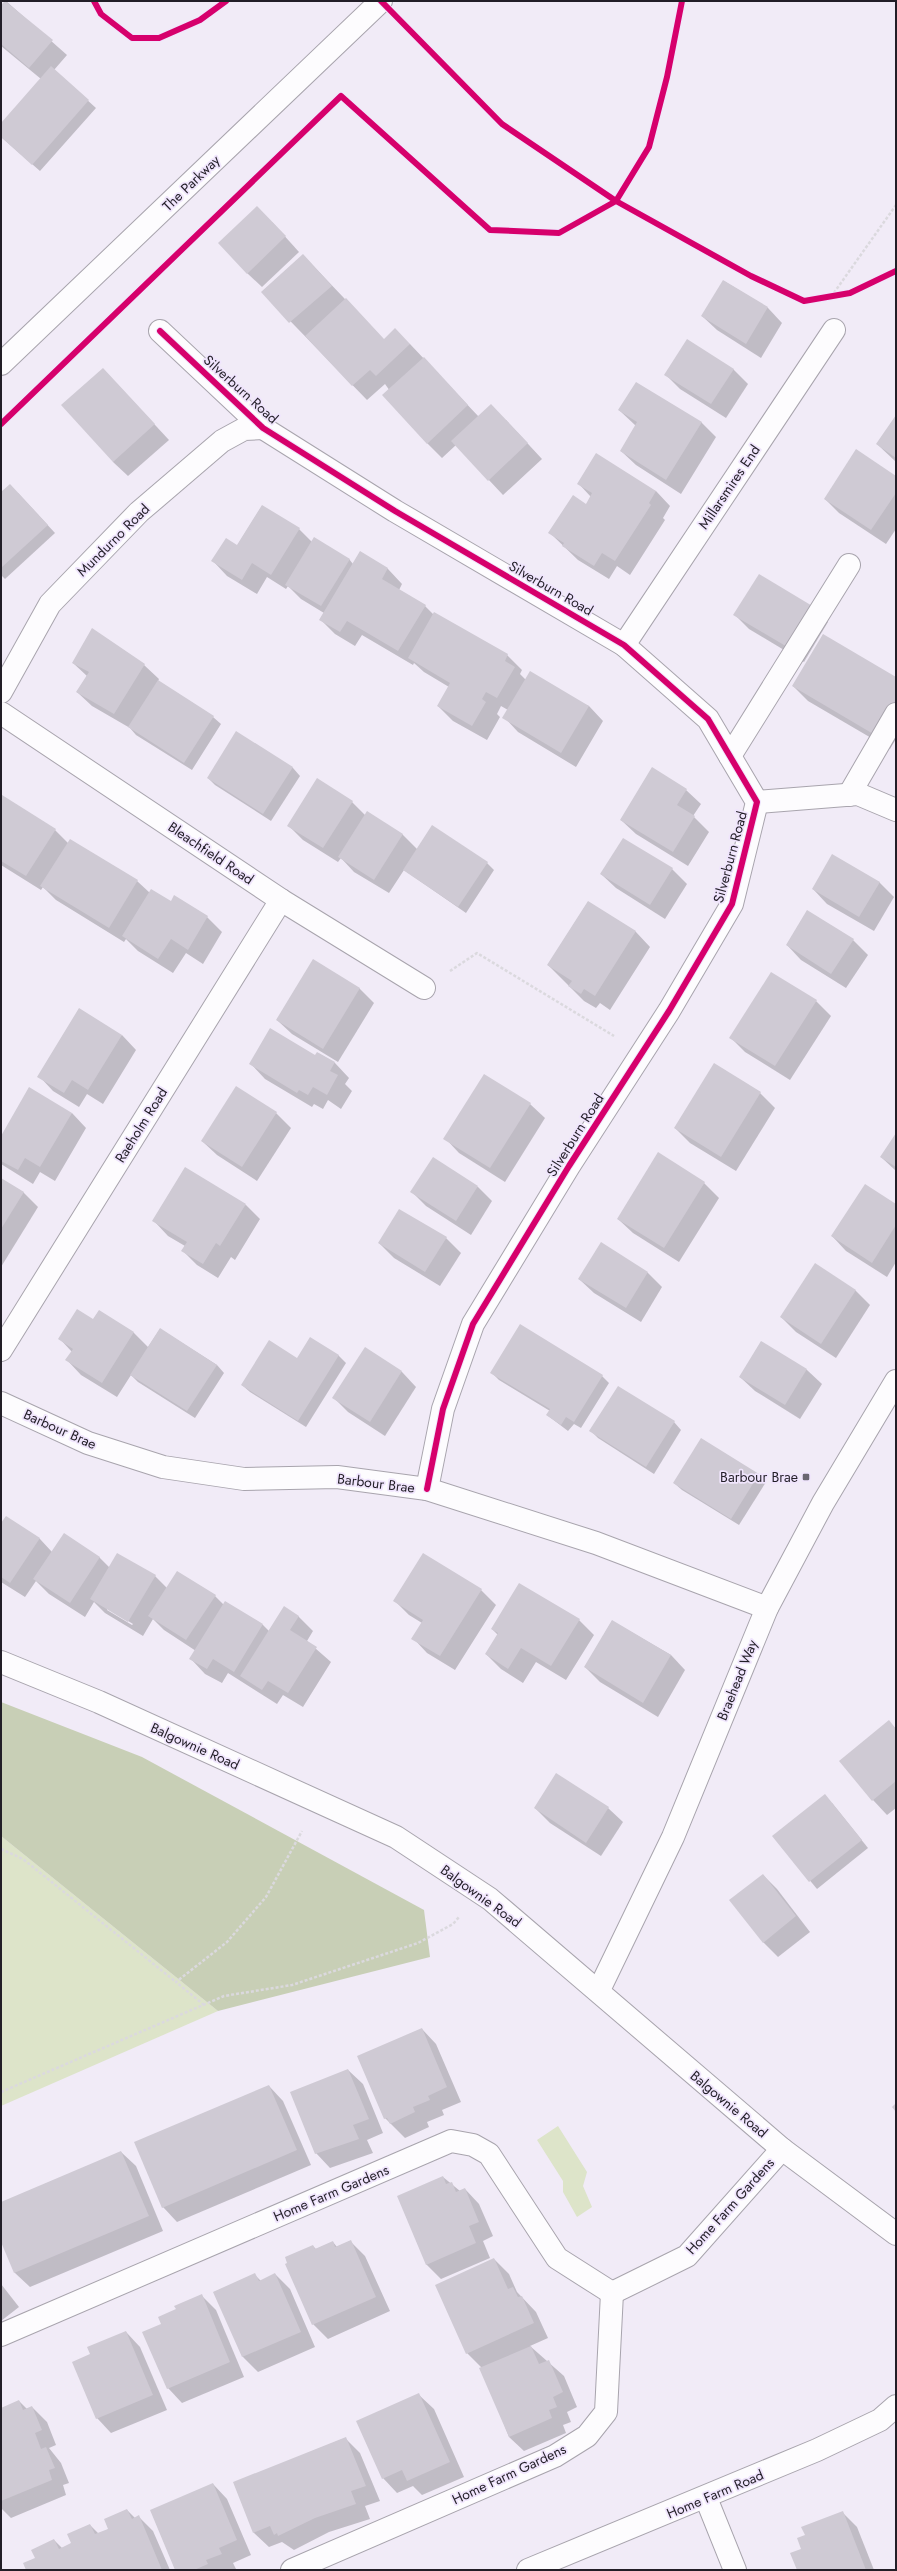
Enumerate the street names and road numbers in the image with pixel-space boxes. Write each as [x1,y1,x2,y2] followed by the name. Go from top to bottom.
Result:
[158,150,225,215] street label: The Parkway
[199,350,283,428] street label: Silverburn Road
[693,441,765,533] street label: Millarsmires End
[72,499,154,581] street label: Mundurno Road
[505,556,597,620] street label: Silverburn Road
[708,809,752,905] street label: Silverburn Road
[164,817,258,889] street label: Bleachfield Road
[110,1084,172,1166] street label: Raeholm Road
[542,1090,608,1180] street label: Silverburn Road
[20,1404,100,1454] street label: Barbour Brae
[336,1468,416,1498] street label: Barbour Brae
[712,1636,763,1723] street label: Braehead Way
[147,1717,243,1775] street label: Balgownie Road
[437,1860,525,1932] street label: Balgownie Road
[686,2066,772,2142] street label: Balgownie Road
[681,2153,779,2259] street label: Home Farm Gardens
[270,2159,392,2226] street label: Home Farm Gardens
[449,2439,570,2509] street label: Home Farm Gardens
[663,2465,767,2523] street label: Home Farm Road

